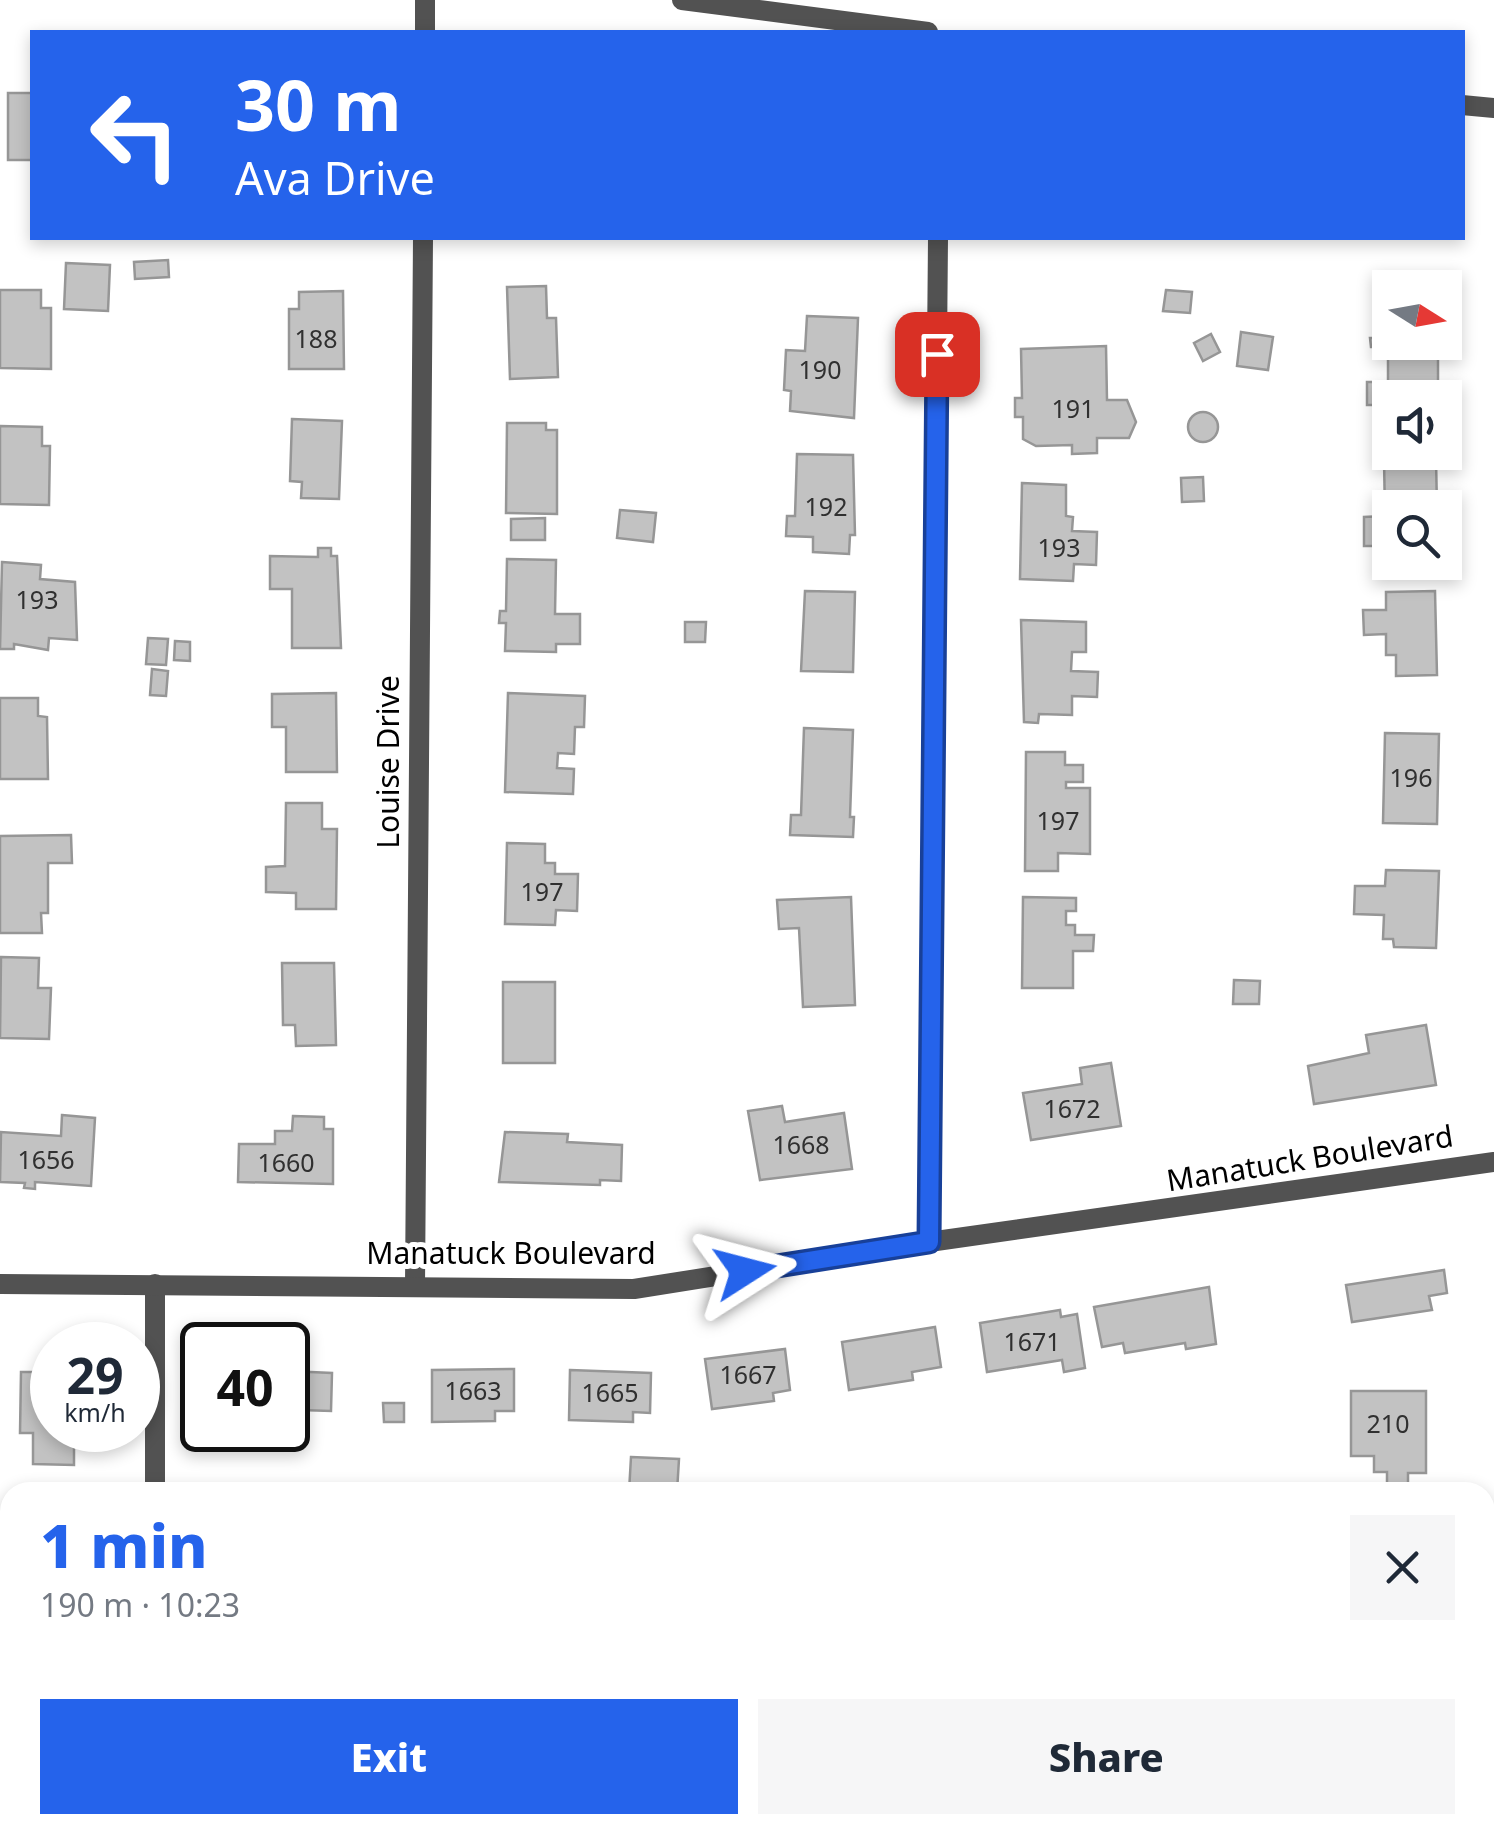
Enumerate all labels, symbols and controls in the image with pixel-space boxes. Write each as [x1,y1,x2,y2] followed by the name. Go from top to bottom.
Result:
[235,56,402,152] text: 30 m
[70,70,200,200] icon: left
[235,147,435,208] text: Ava Drive
[1372,270,1462,360] north arrow
[1372,270,1462,580] map controls
[895,312,980,397] pin
[295,321,337,355] house number: 188
[910,327,965,382] icon: arrive
[799,352,841,386] house number: 190
[1372,380,1462,470] button: sound
[1052,391,1094,425] house number: 191
[805,489,847,523] house number: 192
[1372,490,1462,580] button: search
[1038,530,1080,564] house number: 193
[16,582,58,616] house number: 193
[367,675,408,849] street label: Louise Drive
[1390,760,1432,794] house number: 196
[1037,803,1079,837] house number: 197
[521,874,563,908] house number: 197
[1043,1091,1101,1125] house number: 1672
[1164,1115,1456,1200] street label: Manatuck Boulevard
[772,1127,830,1161] house number: 1668
[17,1142,75,1176] house number: 1656
[257,1145,315,1179] house number: 1660
[693,1219,797,1323] position arrow
[366,1232,656,1273] street label: Manatuck Boulevard
[180,1322,310,1452] speed limit sign: 40
[1003,1324,1061,1358] house number: 1671
[66,1341,124,1409] text: 29
[719,1357,777,1391] house number: 1667
[444,1373,502,1407] house number: 1663
[581,1375,639,1409] house number: 1665
[64,1395,126,1429] text: km/h
[1367,1406,1409,1440] house number: 210
[40,1504,208,1586] text: 1 min
[1350,1515,1455,1620] button: close
[40,1583,240,1626] text: 190 m · 10:23
[40,1699,738,1814] button: Exit
[758,1699,1455,1814] button: Share

